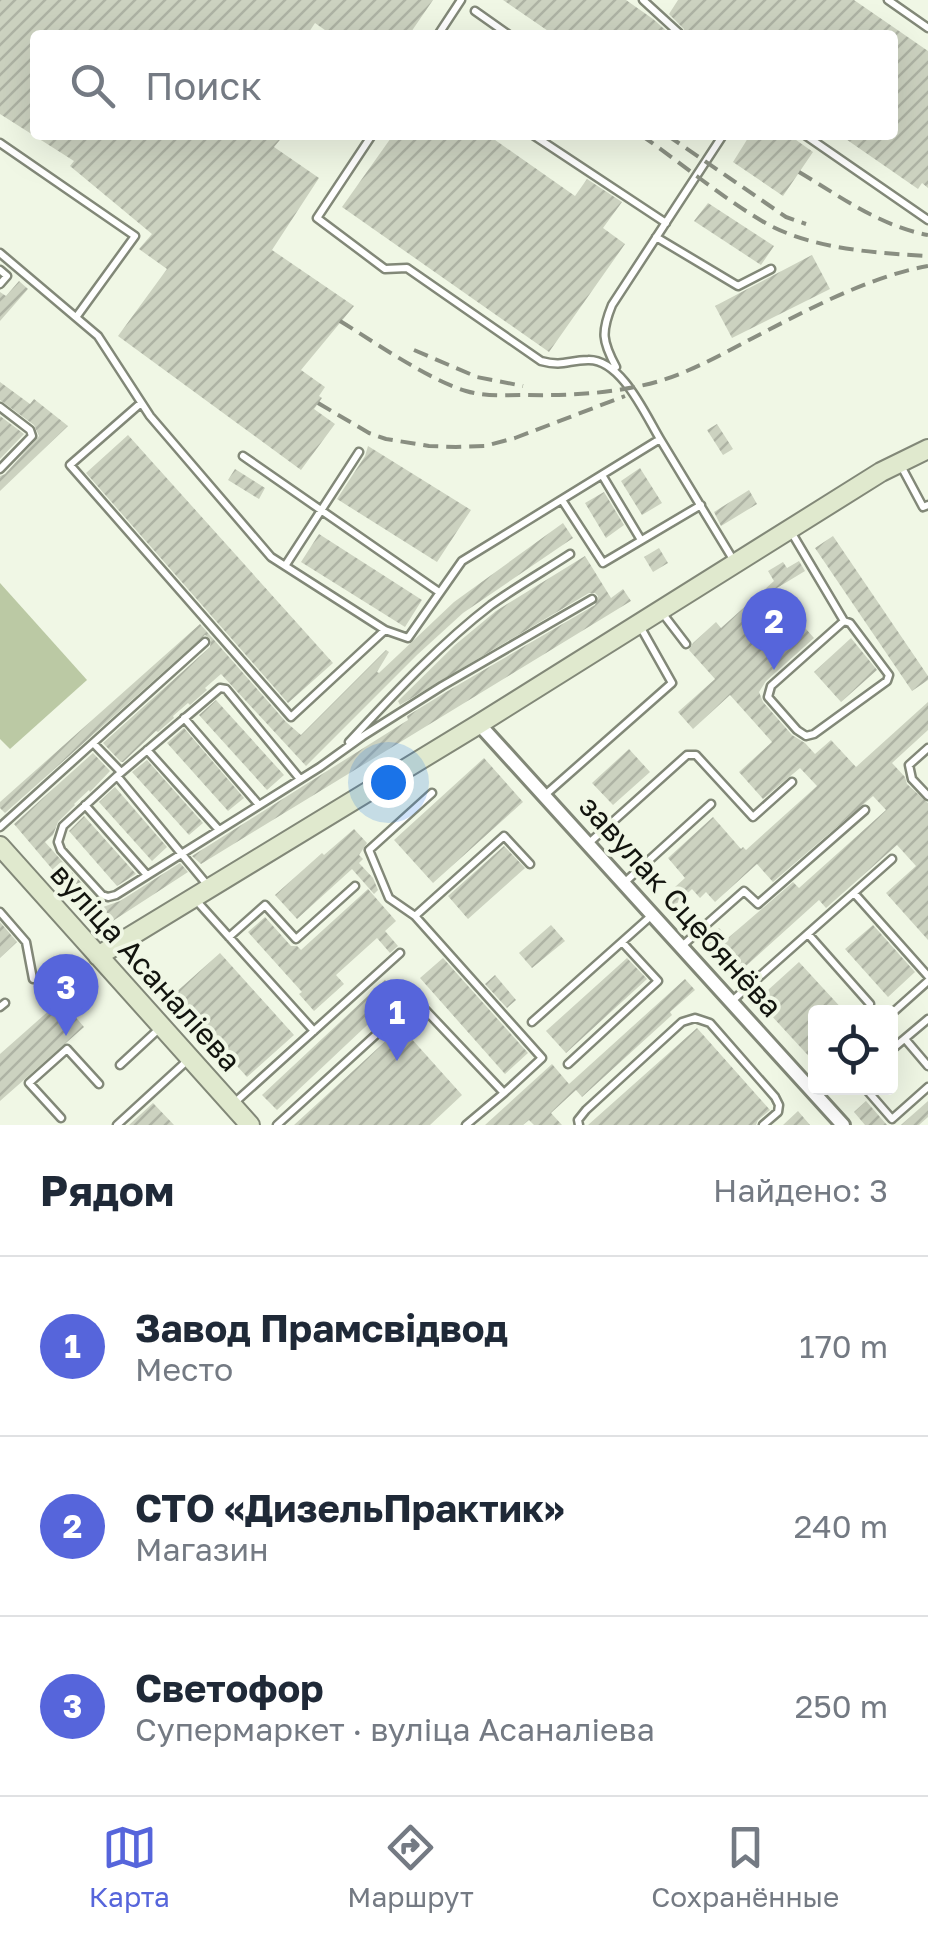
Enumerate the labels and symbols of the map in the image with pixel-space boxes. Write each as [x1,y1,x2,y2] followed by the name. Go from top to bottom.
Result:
[742,588,806,670] pin: 2
[363,757,414,808] your location
[572,788,790,1024] street label: завулак Сцебянёва
[43,856,249,1078] street label: вуліца Асаналіева
[34,954,98,1036] pin: 3
[364,978,430,1061] pin: 1

